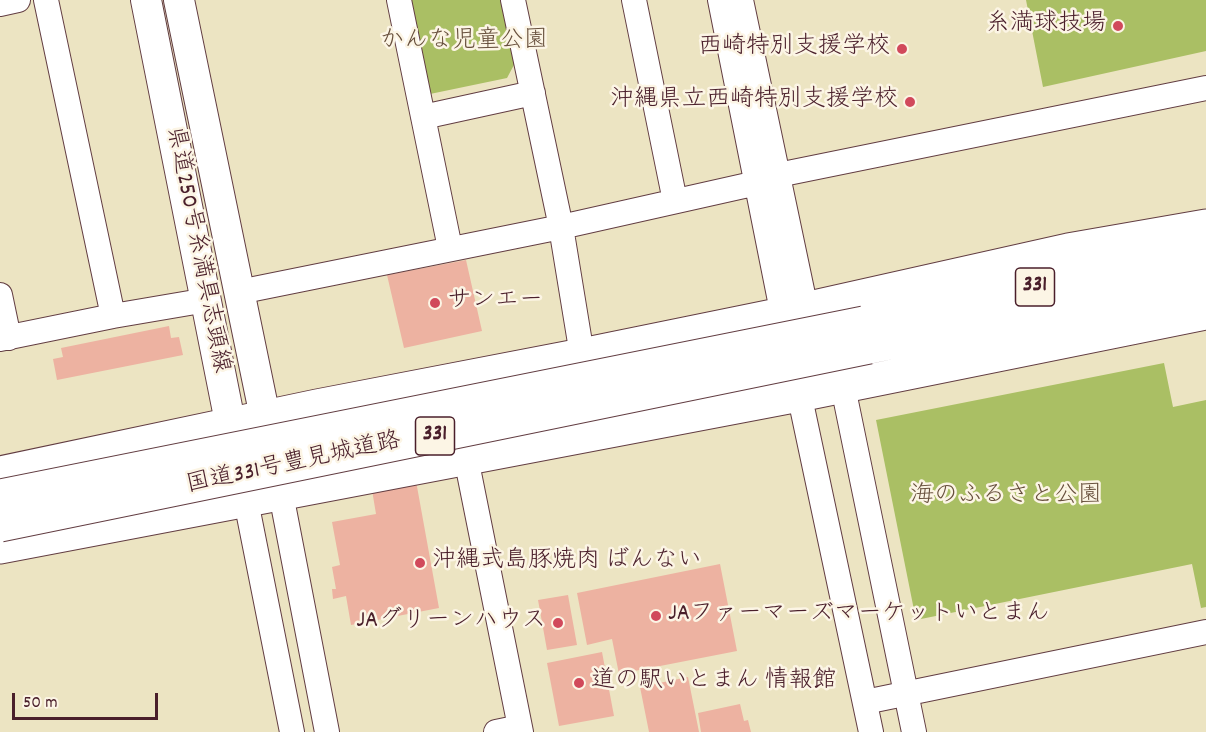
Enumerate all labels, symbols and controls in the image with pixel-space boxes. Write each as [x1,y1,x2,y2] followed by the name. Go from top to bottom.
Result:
[986,12,1106,40] place label: 糸満球技場
[1111,19,1125,33] marker: 糸満球技場
[380,29,548,57] park label: かんな児童公園
[698,35,890,63] place label: 西崎特別支援学校
[895,42,909,56] marker: 西崎特別支援学校
[610,88,898,116] place label: 沖縄県立西崎特別支援学校
[903,95,917,109] marker: 沖縄県立西崎特別支援学校
[158,124,234,376] street label: 県道250号糸満具志頭線
[1016,268,1054,306] road number: 331
[447,289,543,317] place label: サンエー
[428,296,442,310] marker: サンエー
[416,417,454,455] road number: 331
[184,428,404,502] street label: 国道331号豊見城道路
[910,484,1102,512] park label: 海のふるさと公園
[432,549,701,577] place label: 沖縄式島豚焼肉 ばんない
[413,556,427,570] marker: 沖縄式島豚焼肉 ばんない
[668,602,1050,630] place label: JAファーマーズマーケットいとまん
[356,609,546,637] place label: JAグリーンハウス
[649,609,663,623] marker: JAファーマーズマーケットいとまん
[551,616,565,630] marker: JAグリーンハウス
[591,669,836,697] place label: 道の駅いとまん 情報館
[572,676,586,690] marker: 道の駅いとまん 情報館
[15,681,160,719] scale bar
[23,691,58,716] text: 50 m

